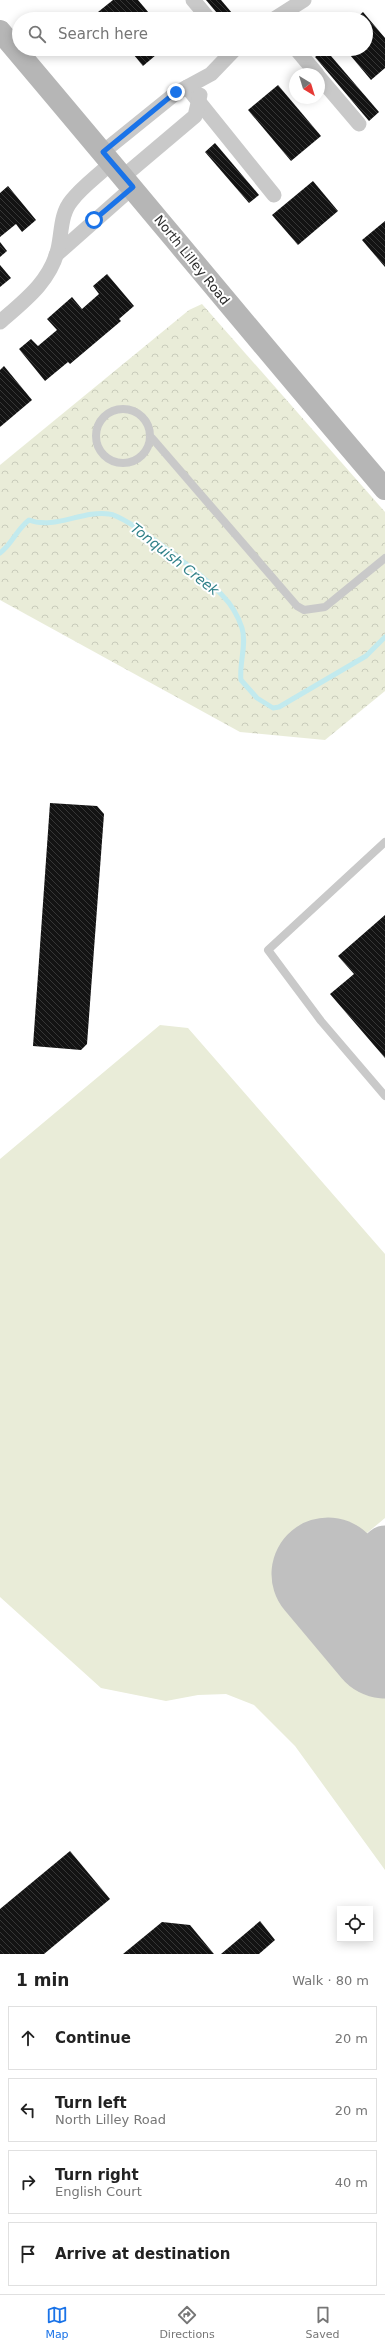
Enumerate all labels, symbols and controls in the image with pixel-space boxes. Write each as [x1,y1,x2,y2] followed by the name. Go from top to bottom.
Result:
[12,12,373,56] search box
[26,23,48,45] icon: search
[58,25,148,43] text: Search here
[289,68,325,104] north arrow
[167,83,185,101] route end
[85,211,103,229] route start
[151,212,233,308] street label: North Lilley Road
[128,520,223,599] water label: Tonquish Creek
[337,1906,373,1942] map controls
[337,1906,373,1942] button: locate
[16,1970,69,1990] text: 1 min
[292,1973,369,1988] text: Walk · 80 m
[17,2027,39,2049] icon: ahead
[55,2029,131,2047] text: Continue
[335,2031,368,2046] text: 20 m
[55,2094,127,2112] text: Turn left
[17,2099,39,2121] icon: left
[335,2103,368,2118] text: 20 m
[55,2112,166,2127] text: North Lilley Road
[55,2166,139,2184] text: Turn right
[17,2171,39,2193] icon: right
[335,2175,368,2190] text: 40 m
[55,2184,142,2199] text: English Court
[17,2243,39,2265] icon: arrive
[55,2245,230,2263] text: Arrive at destination
[45,2304,69,2341] tab: Map
[159,2304,215,2341] tab: Directions
[306,2304,340,2341] tab: Saved

